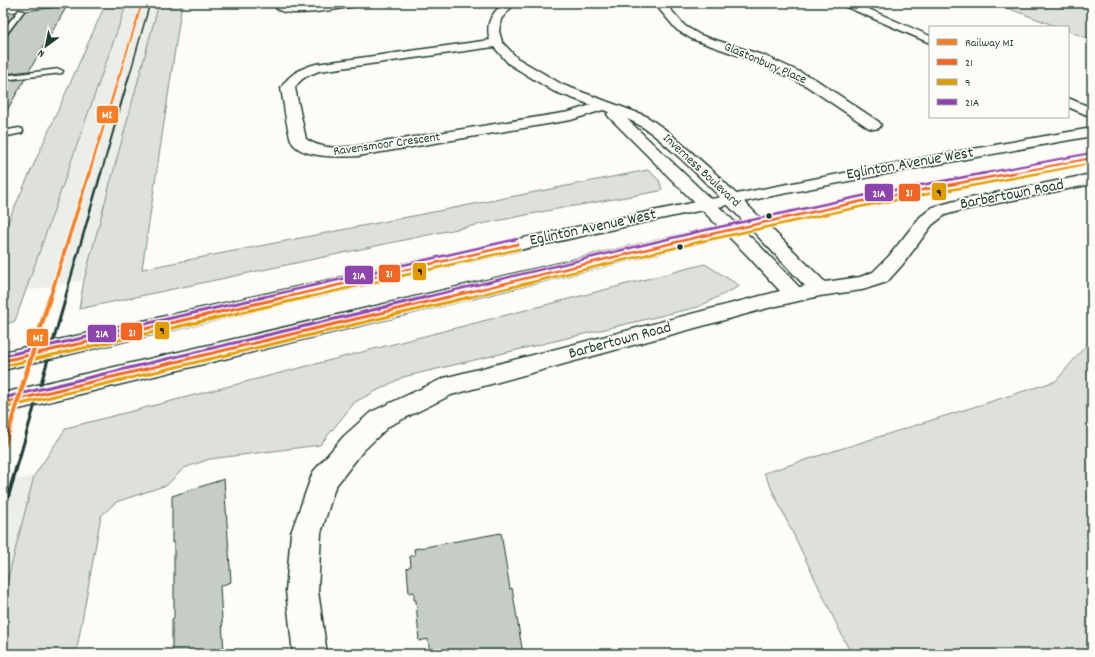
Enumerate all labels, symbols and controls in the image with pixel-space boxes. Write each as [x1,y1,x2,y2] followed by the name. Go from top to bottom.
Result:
[26,26,66,66] north arrow
[929,26,1069,118] legend
[965,35,1014,52] text: Railway MI
[721,38,810,90] street label: Glastonbury Place
[35,44,48,61] text: N
[965,55,973,72] text: 21
[965,75,971,92] text: 9
[965,95,980,112] text: 21A
[96,105,119,124] line badge: MI
[102,108,113,124] text: MI
[332,128,442,162] street label: Ravensmoor Crescent
[658,130,744,212] street label: Inverness Boulevard
[845,141,975,187] street label: Eglinton Avenue West
[958,174,1066,216] street label: Barbertown Road
[931,182,947,201] line badge: 9
[864,183,894,202] line badge: 21A
[898,183,921,202] line badge: 21
[905,186,913,202] text: 21
[936,186,942,202] text: 9
[872,187,886,203] text: 21A
[528,203,658,253] street label: Eglinton Avenue West
[764,211,774,221] unlabelled marker
[675,242,685,252] unlabelled marker
[412,262,427,281] line badge: 9
[378,264,401,283] line badge: 21
[344,265,374,285] line badge: 21A
[417,265,423,281] text: 9
[385,267,393,283] text: 21
[352,269,366,285] text: 21A
[566,316,674,366] street label: Barbertown Road
[154,321,170,340] line badge: 9
[120,322,143,341] line badge: 21
[87,324,117,343] line badge: 21A
[159,324,165,340] text: 9
[128,326,136,342] text: 21
[95,327,109,343] text: 21A
[26,328,49,347] line badge: MI
[33,331,44,347] text: MI

